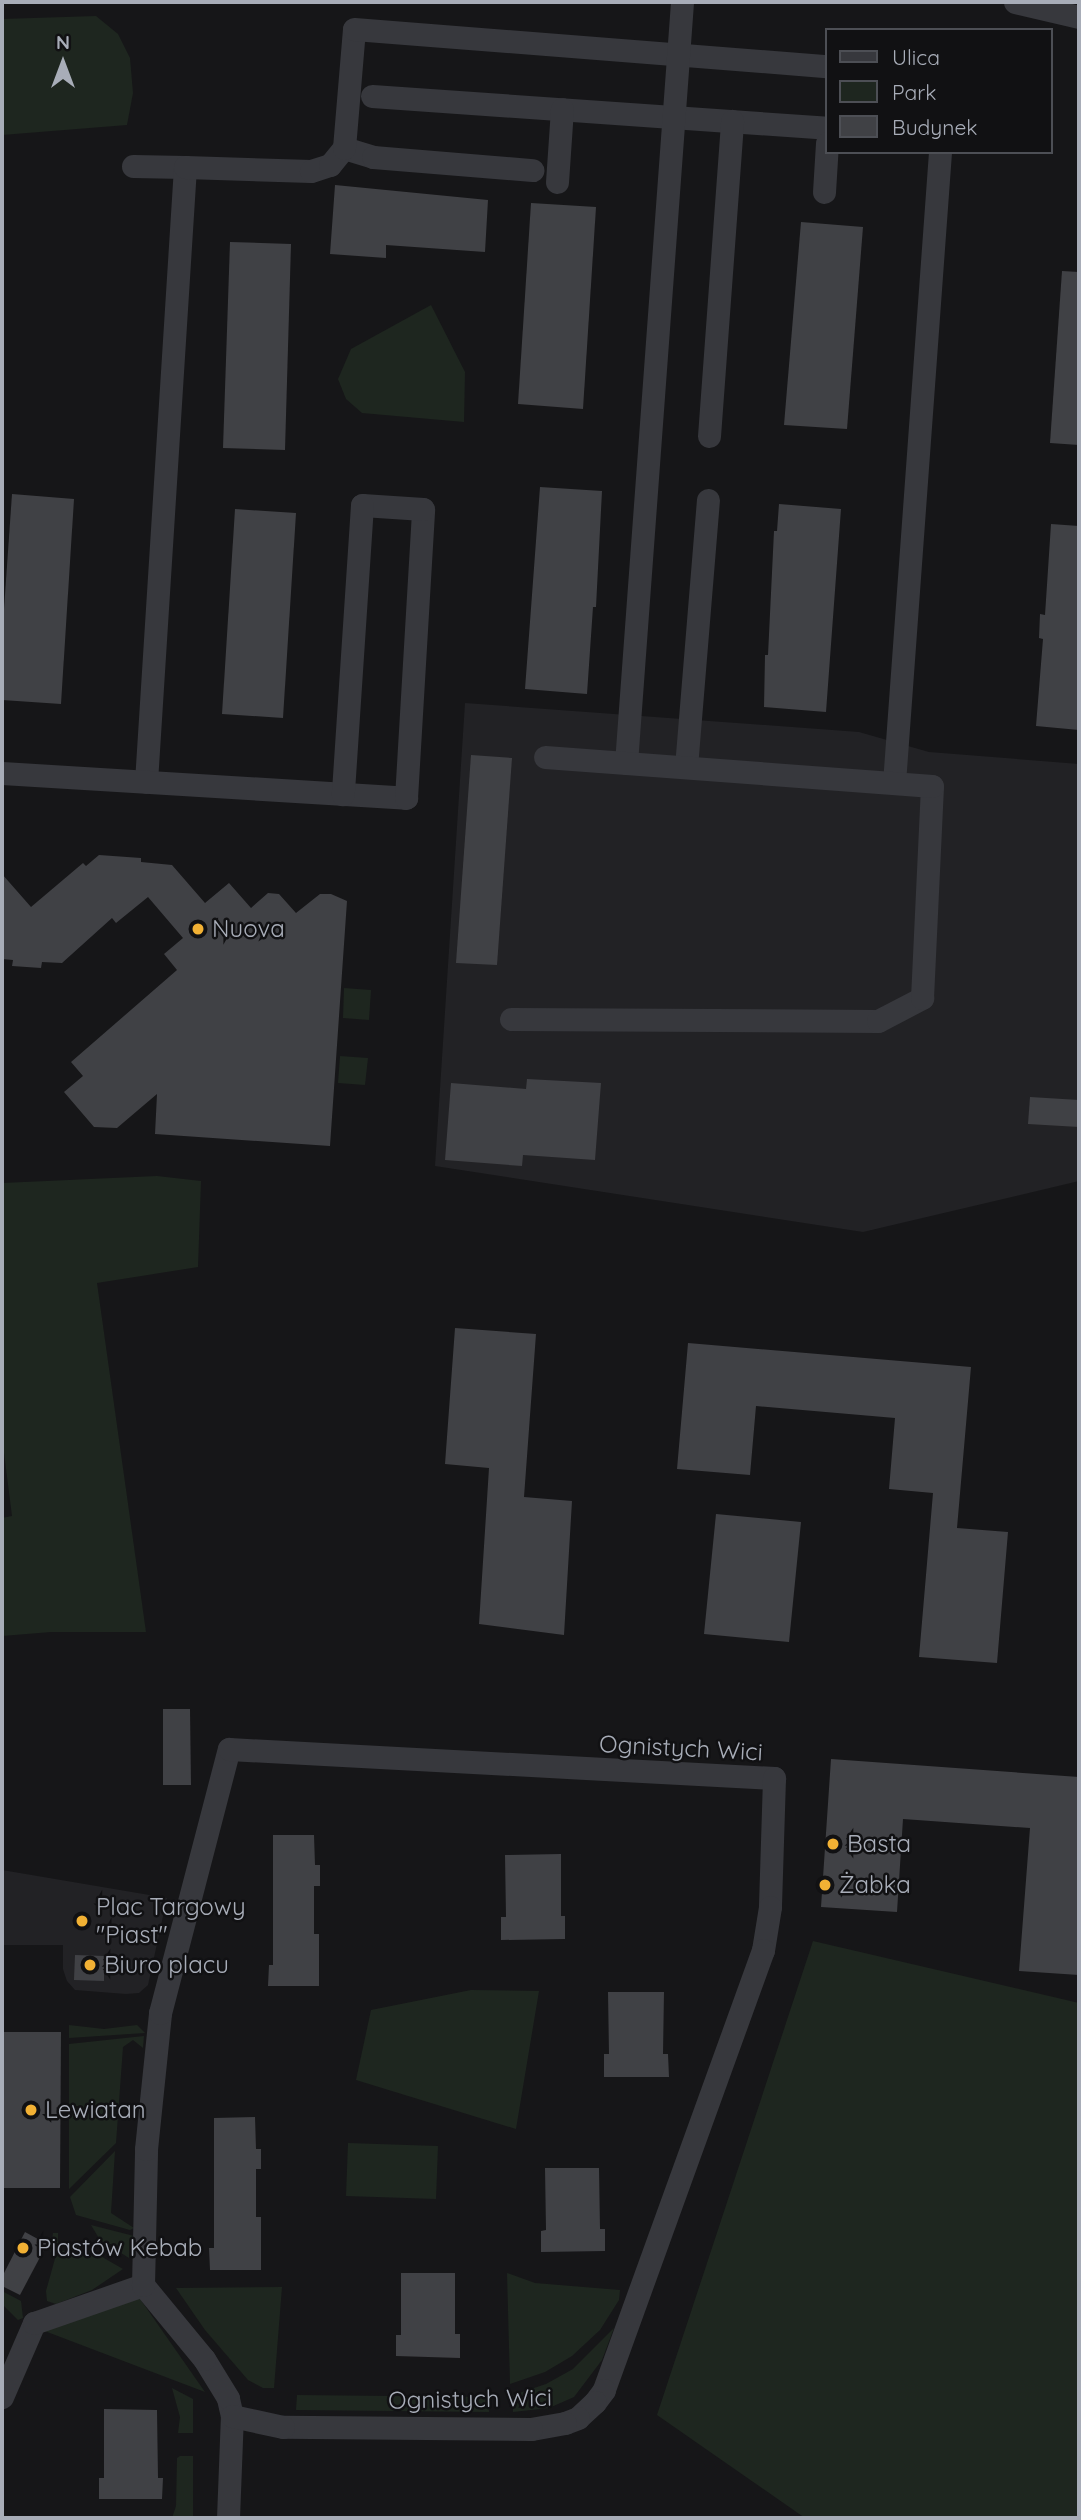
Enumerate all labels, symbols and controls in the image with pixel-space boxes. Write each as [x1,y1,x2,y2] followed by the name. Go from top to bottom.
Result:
[28,28,98,98] north arrow
[825,28,1053,154] legend
[56,30,70,54] text: N
[892,44,940,70] text: Ulica
[892,79,936,105] text: Park
[892,114,978,140] text: Budynek
[212,915,285,943] place label: Nuova
[190,921,206,937] marker: Nuova
[598,1729,764,1767] street label: Ognistych Wici
[847,1830,911,1858] place label: Basta
[825,1836,841,1852] marker: Basta
[839,1871,911,1899] place label: Żabka
[817,1877,833,1893] marker: Żabka
[96,1893,246,1949] place label: Plac Targowy "Piast"
[74,1913,90,1929] marker: Plac Targowy "Piast"
[104,1951,229,1979] place label: Biuro placu
[82,1957,98,1973] marker: Biuro placu
[45,2096,146,2124] place label: Lewiatan
[23,2102,39,2118] marker: Lewiatan
[37,2234,202,2262] place label: Piastów Kebab
[15,2240,31,2256] marker: Piastów Kebab
[388,2383,552,2415] street label: Ognistych Wici

